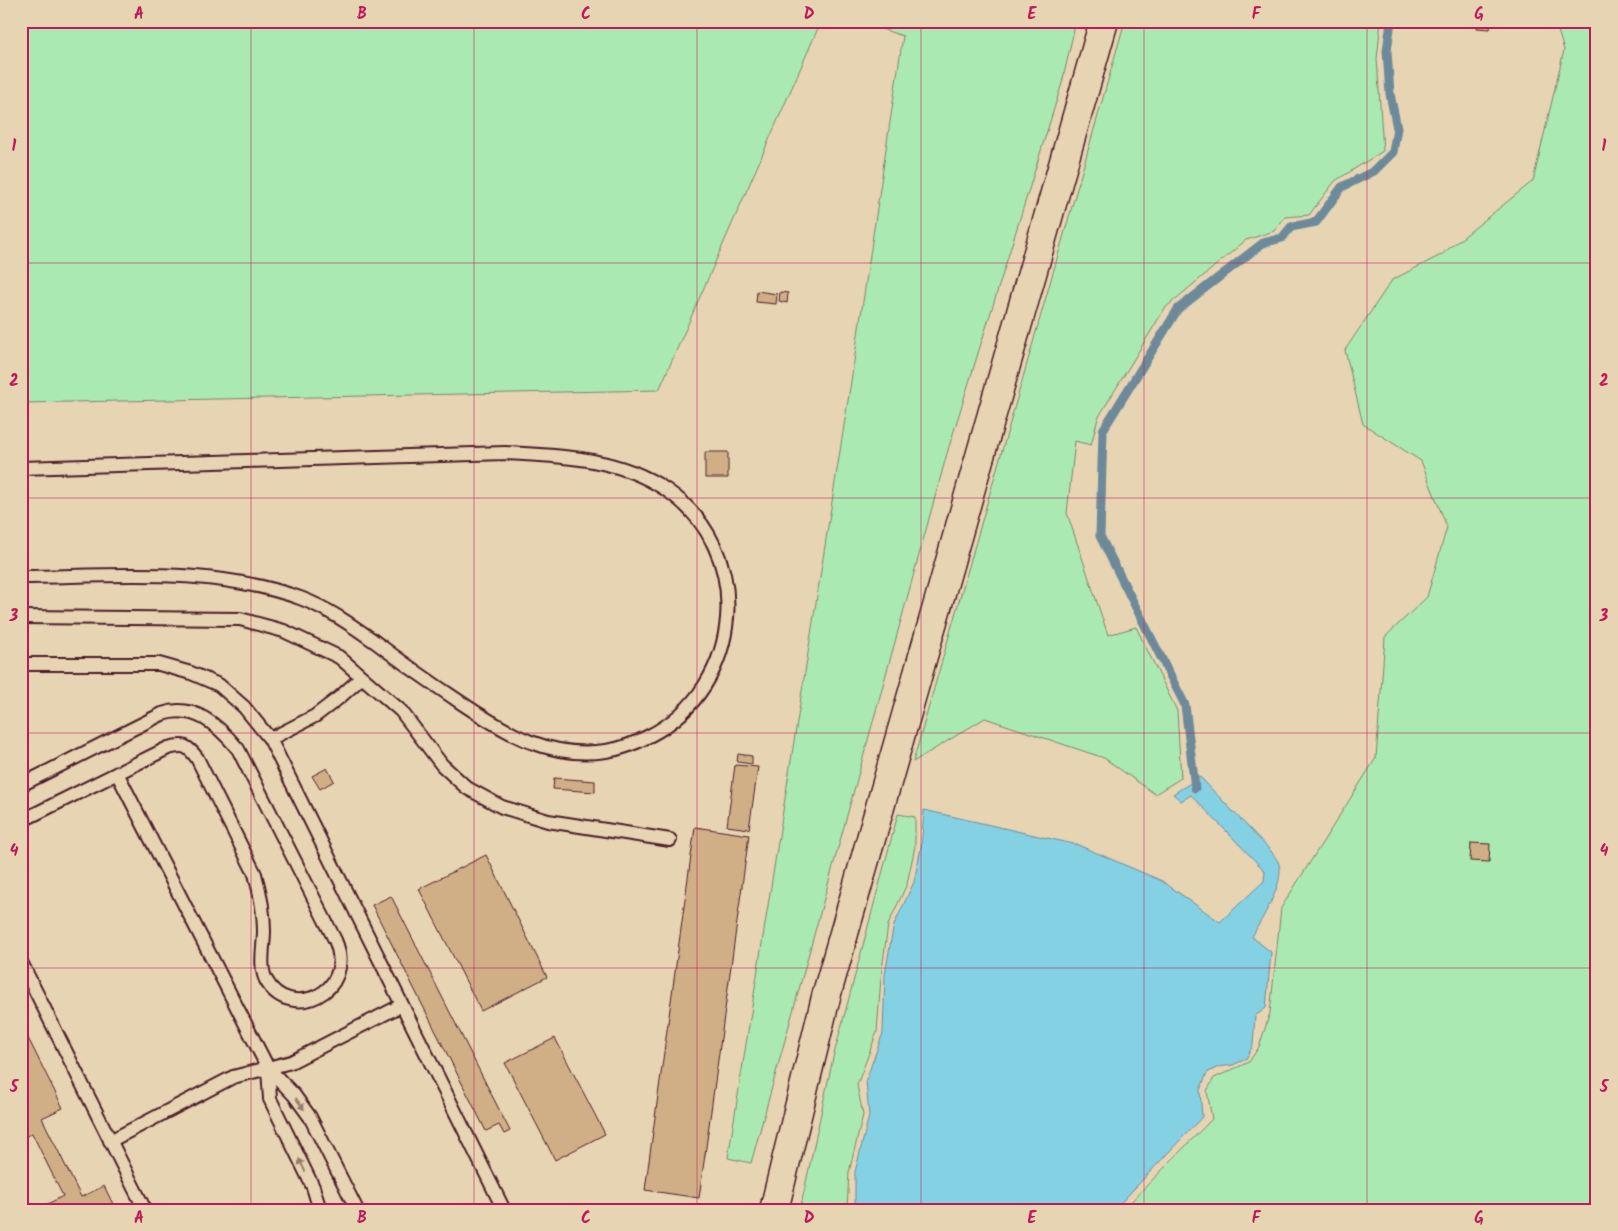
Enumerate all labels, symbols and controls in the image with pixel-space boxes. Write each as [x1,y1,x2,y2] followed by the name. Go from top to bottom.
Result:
[134,2,144,27] text: A
[357,2,367,27] text: B
[581,2,591,27] text: C
[804,2,815,27] text: D
[1028,2,1038,27] text: E
[1252,2,1262,27] text: F
[1474,2,1484,27] text: G
[12,134,17,159] text: 1
[1602,134,1607,159] text: 1
[9,369,19,394] text: 2
[1599,369,1609,394] text: 2
[9,604,19,629] text: 3
[1599,604,1609,629] text: 3
[10,839,19,864] text: 4
[1600,839,1609,864] text: 4
[9,1075,20,1100] text: 5
[1599,1075,1610,1100] text: 5
[295,1097,306,1110] one-way arrow
[298,1157,306,1172] one-way arrow
[134,1206,144,1231] text: A
[357,1206,367,1231] text: B
[581,1206,591,1231] text: C
[804,1206,815,1231] text: D
[1028,1206,1038,1231] text: E
[1252,1206,1262,1231] text: F
[1474,1206,1484,1231] text: G

